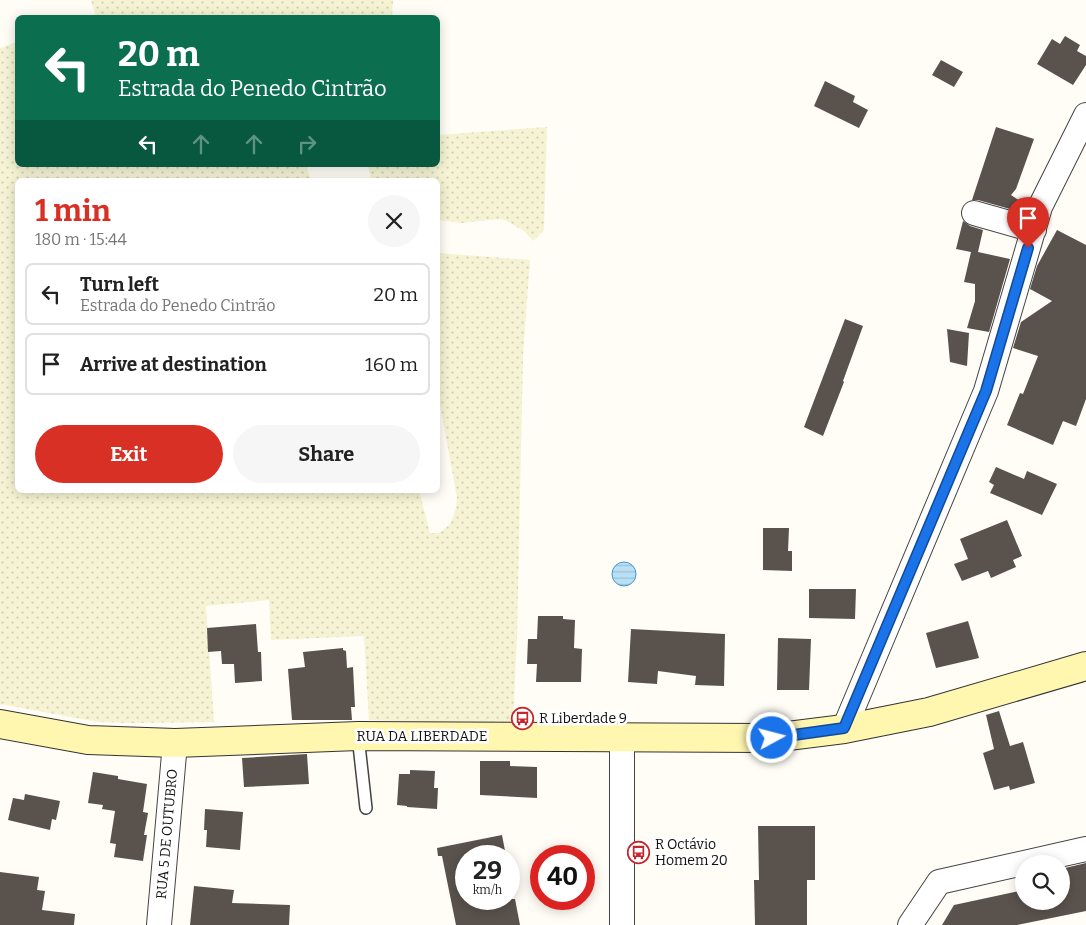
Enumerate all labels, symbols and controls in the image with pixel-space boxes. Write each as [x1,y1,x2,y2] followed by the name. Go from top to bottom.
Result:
[118,33,200,75] text: 20 m
[35,35,100,100] icon: left
[118,75,387,102] text: Estrada do Penedo Cintrão
[134,130,162,158] icon: left
[187,130,215,158] icon: ahead
[240,130,268,158] icon: ahead
[293,130,321,158] icon: right
[35,193,111,229] text: 1 min
[368,195,420,247] button: close
[1007,197,1049,248] pin
[1014,204,1042,232] icon: arrive
[35,230,127,249] text: 180 m · 15:44
[80,273,159,296] text: Turn left
[37,280,65,308] icon: left
[374,283,418,306] text: 20 m
[80,296,275,315] text: Estrada do Penedo Cintrão
[37,350,65,378] icon: arrive
[80,353,267,376] text: Arrive at destination
[365,353,418,376] text: 160 m
[35,425,223,483] button: Exit
[233,425,420,483] button: Share
[511,706,535,730] bus stop icon: R Liberdade 9
[539,710,627,727] place label: R Liberdade 9
[745,711,797,763] position arrow
[357,728,487,745] street label: RUA DA LIBERDADE
[153,768,181,900] street label: RUA 5 DE OUTUBRO
[655,836,728,869] place label: R Octávio Homem 20
[627,840,651,864] bus stop icon: R Octávio Homem 20
[530,845,595,910] speed limit sign: 40
[1015,855,1070,910] map controls
[1015,855,1070,910] button: search
[473,856,502,886] text: 29
[473,883,502,897] text: km/h

